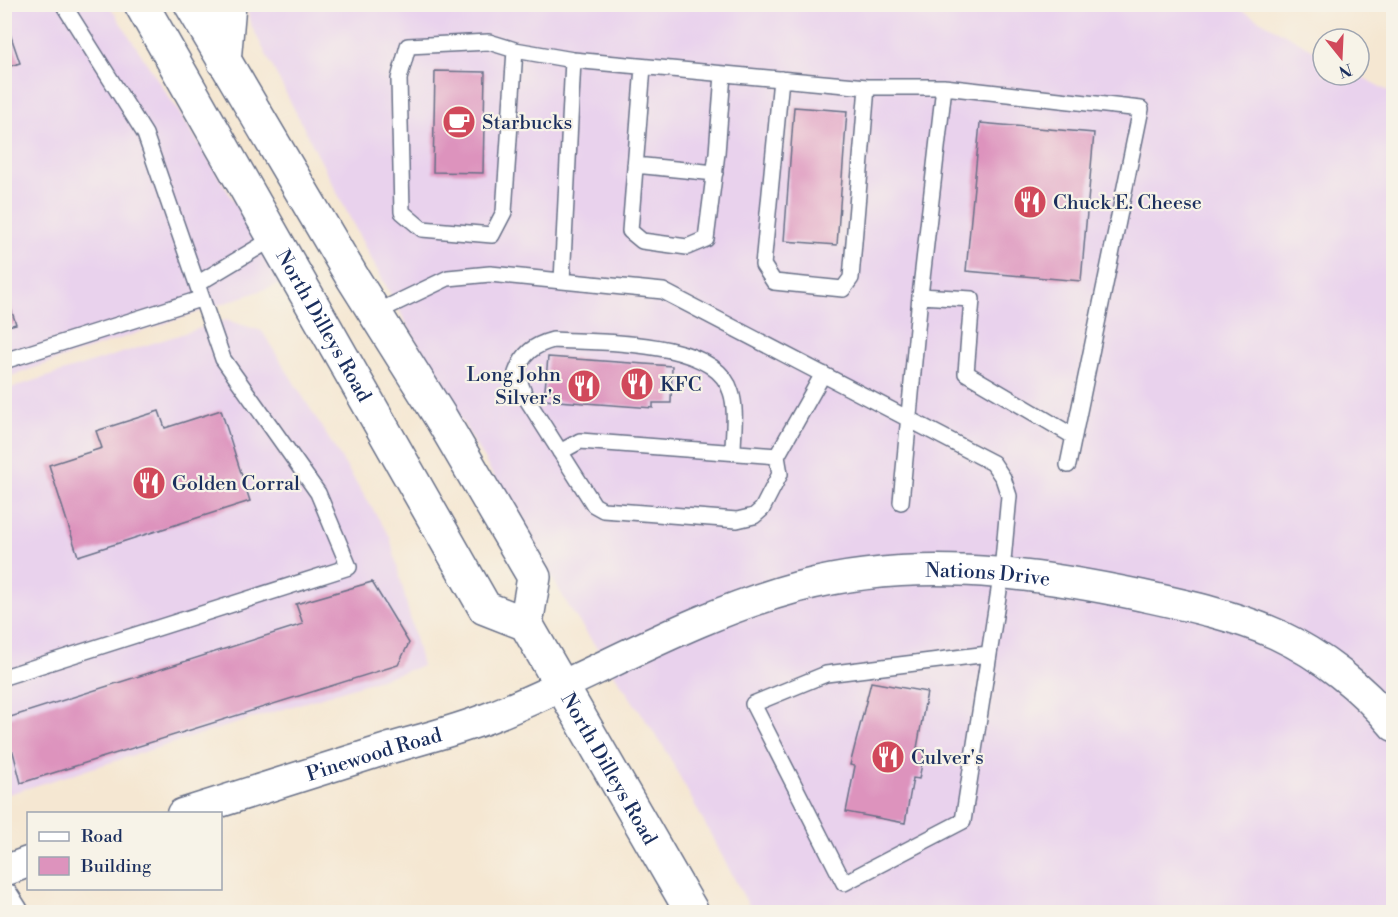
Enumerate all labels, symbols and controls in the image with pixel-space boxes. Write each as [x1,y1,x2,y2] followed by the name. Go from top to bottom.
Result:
[1311,27,1371,87] north arrow
[1336,59,1354,82] text: N
[441,104,477,140] cafe icon: Starbucks
[482,111,572,136] place label: Starbucks
[1012,184,1048,220] restaurant icon: Chuck E. Cheese
[1053,191,1202,216] place label: Chuck E. Cheese
[269,246,376,408] street label: North Dilleys Road
[466,363,561,411] place label: Long John Silver's
[619,366,655,402] restaurant icon: KFC
[566,368,602,404] restaurant icon: Long John Silver's
[660,373,701,398] place label: KFC
[131,465,167,501] restaurant icon: Golden Corral
[172,472,300,497] place label: Golden Corral
[925,559,1052,593] street label: Nations Drive
[554,689,662,850] street label: North Dilleys Road
[303,723,445,788] street label: Pinewood Road
[870,739,906,775] restaurant icon: Culver's
[911,746,984,771] place label: Culver's
[27,812,222,890] legend
[81,825,124,848] text: Road
[80,855,152,878] text: Building

